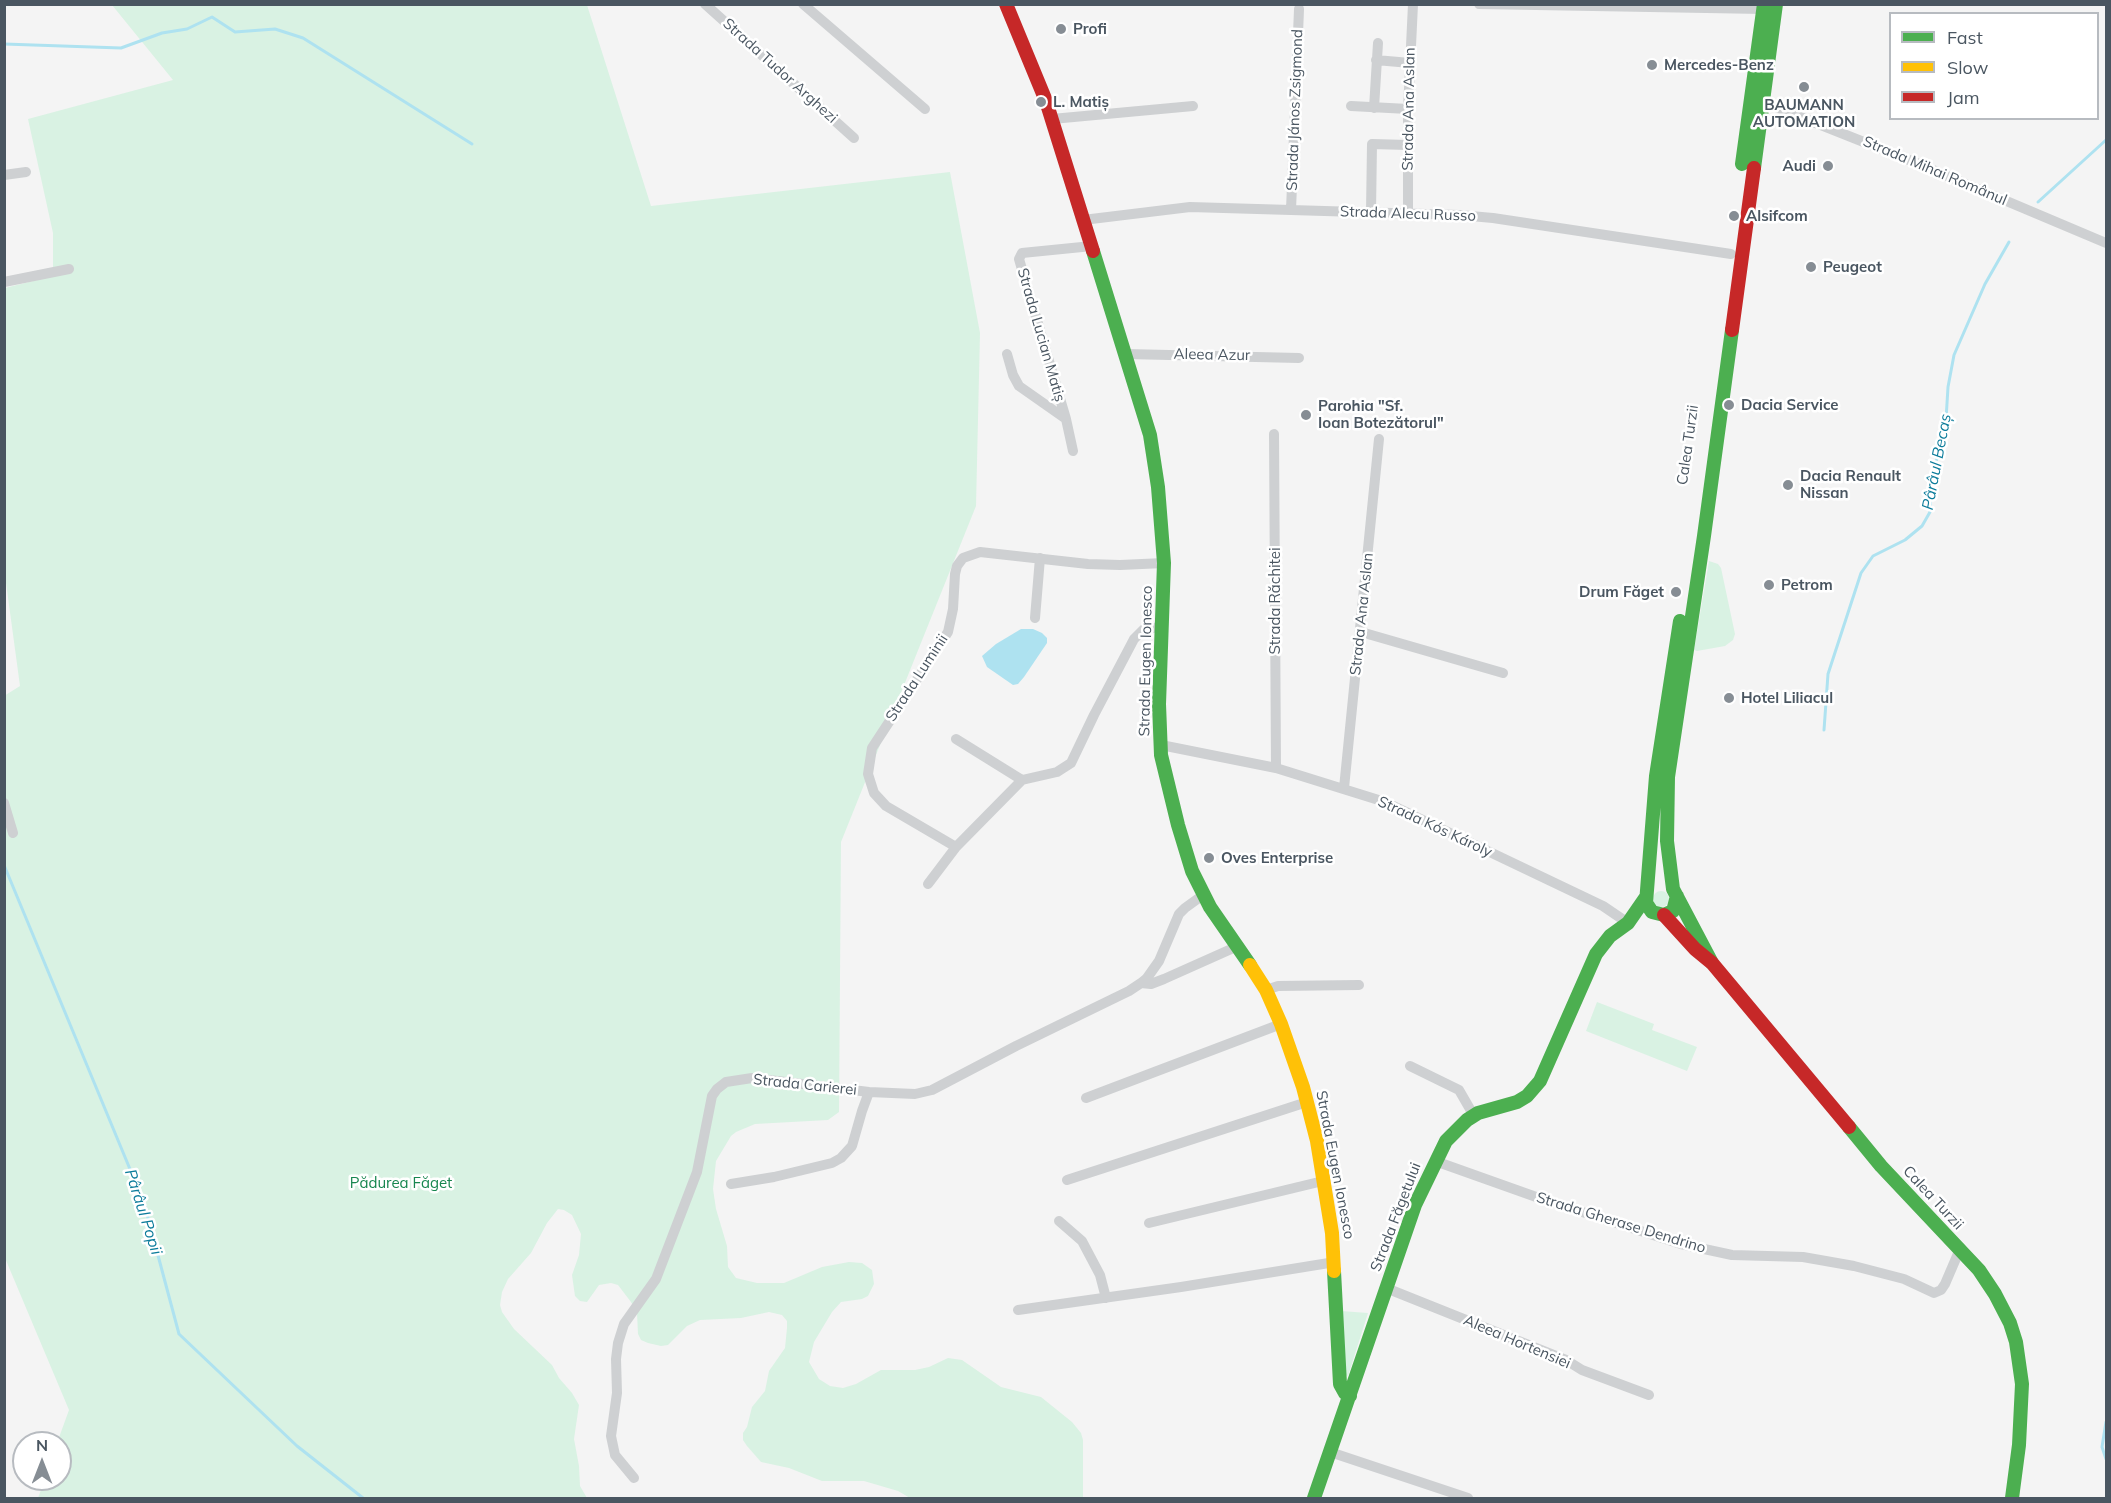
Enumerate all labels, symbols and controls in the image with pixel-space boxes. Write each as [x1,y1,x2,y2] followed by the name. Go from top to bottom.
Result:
[1889,12,2099,120] legend
[719,15,841,127] street label: Strada Tudor Arghezi
[1073,20,1107,38] place label: Profi
[1054,22,1068,36] marker: Profi
[1947,26,1983,49] text: Fast
[1283,29,1307,191] street label: Strada János Zsigmond
[1399,47,1419,171] street label: Strada Ana Aslan
[1664,56,1774,74] place label: Mercedes-Benz
[1947,56,1988,79] text: Slow
[1645,58,1659,72] marker: Mercedes-Benz
[1797,80,1811,94] marker: BAUMANN AUTOMATION
[1947,86,1980,109] text: Jam
[1053,93,1109,111] place label: L. Matiș
[1034,95,1048,109] marker: L. Matiș
[1753,96,1855,131] place label: BAUMANN AUTOMATION
[1860,133,2010,209] street label: Strada Mihai Românul
[1783,157,1816,175] place label: Audi
[1821,159,1835,173] marker: Audi
[1340,203,1476,225] street label: Strada Alecu Russo
[1746,207,1808,225] place label: Alsifcom
[1727,209,1741,223] marker: Alsifcom
[1823,258,1882,276] place label: Peugeot
[1804,260,1818,274] marker: Peugeot
[1013,266,1069,404] street label: Strada Lucian Matiș
[1173,345,1251,365] street label: Aleea Azur
[1741,396,1839,414] place label: Dacia Service
[1318,397,1444,432] place label: Parohia "Sf. Ioan Botezătorul"
[1722,398,1736,412] marker: Dacia Service
[1673,404,1703,486] street label: Calea Turzii
[1299,408,1313,422] marker: Parohia "Sf. Ioan Botezătorul"
[1918,412,1956,512] water label: Pârâul Becaș
[1800,467,1901,502] place label: Dacia Renault Nissan
[1781,478,1795,492] marker: Dacia Renault Nissan
[1266,548,1284,654] street label: Strada Răchitei
[1347,552,1377,676] street label: Strada Ana Aslan
[1781,576,1833,594] place label: Petrom
[1762,578,1776,592] marker: Petrom
[1579,583,1664,601] place label: Drum Făget
[1136,585,1156,737] street label: Strada Eugen Ionesco
[1669,585,1683,599] marker: Drum Făget
[882,631,952,725] street label: Strada Luminii
[1741,689,1833,707] place label: Hotel Liliacul
[1722,691,1736,705] marker: Hotel Liliacul
[1375,793,1495,861] street label: Strada Kós Károly
[1221,849,1333,867] place label: Oves Enterprise
[1202,851,1216,865] marker: Oves Enterprise
[752,1071,858,1099] street label: Strada Carierei
[1312,1089,1358,1241] street label: Strada Eugen Ionesco
[1367,1160,1425,1274] street label: Strada Făgetului
[1899,1162,1967,1234] street label: Calea Turzii
[120,1167,166,1257] water label: Pârâul Popii
[350,1174,452,1192] park label: Pădurea Făget
[1534,1189,1708,1257] street label: Strada Gherase Dendrino
[1461,1311,1573,1373] street label: Aleea Hortensiei
[12,1431,72,1491] north arrow
[36,1435,48,1455] text: N

